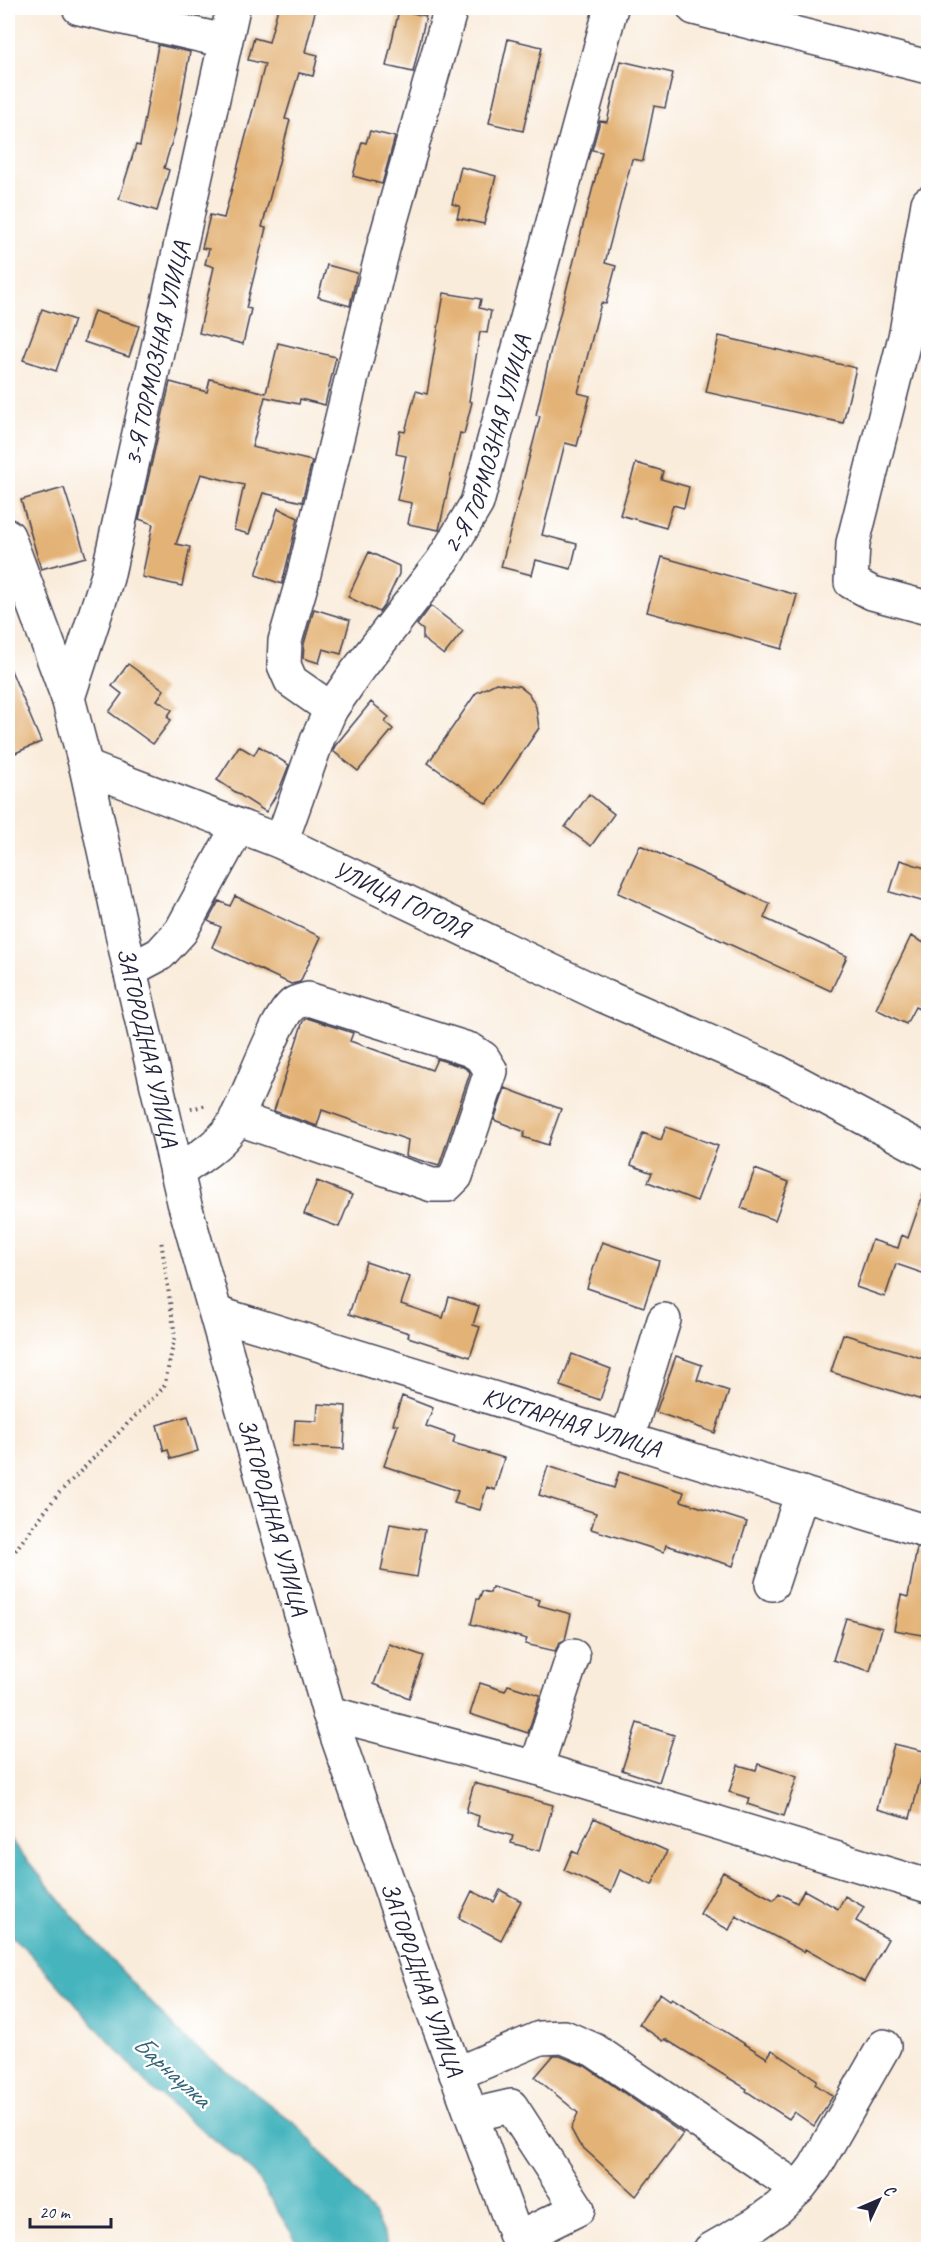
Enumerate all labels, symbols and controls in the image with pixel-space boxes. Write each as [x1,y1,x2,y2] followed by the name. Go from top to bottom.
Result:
[117,238,196,468] street label: 3-Я ТОРМОЗНАЯ УЛИЦА
[436,331,537,558] street label: 2-Я ТОРМОЗНАЯ УЛИЦА
[329,854,477,946] street label: УЛИЦА ГОГОЛЯ
[111,945,186,1151] street label: ЗАГОРОДНАЯ УЛИЦА
[479,1381,665,1464] street label: КУСТАРНАЯ УЛИЦА
[231,1415,316,1619] street label: ЗАГОРОДНАЯ УЛИЦА
[374,1878,471,2081] street label: ЗАГОРОДНАЯ УЛИЦА
[126,2027,220,2116] water label: Барнаулка
[849,2170,909,2230] north arrow
[879,2181,900,2202] text: С
[30,2191,111,2229] scale bar
[39,2201,72,2223] text: 20 m

